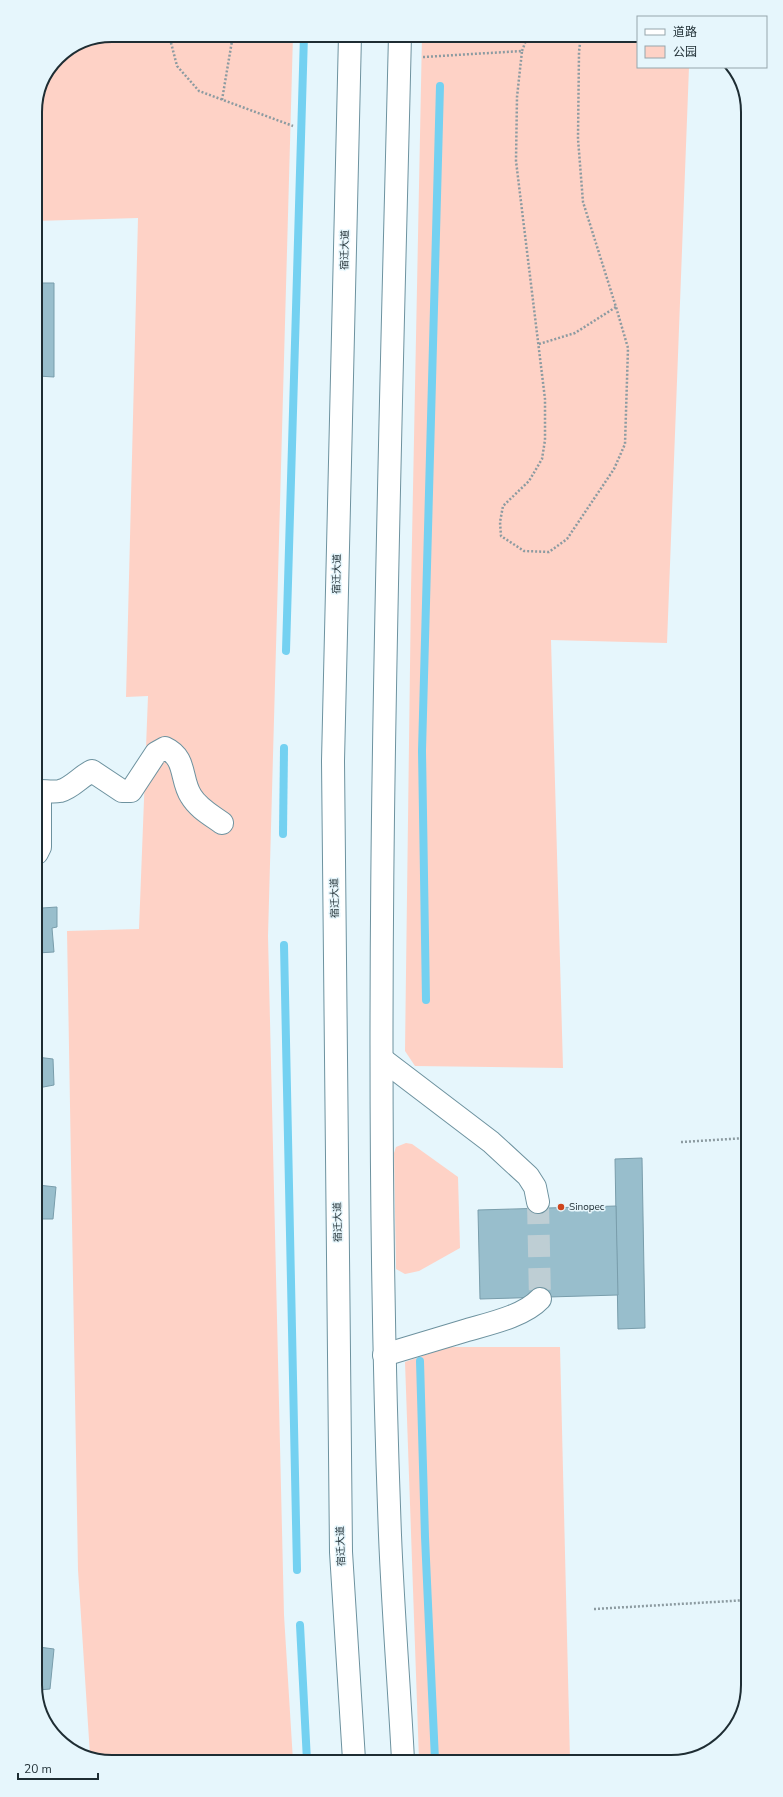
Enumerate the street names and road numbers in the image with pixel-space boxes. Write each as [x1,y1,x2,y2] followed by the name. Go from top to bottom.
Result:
[338,230,352,270] street label: 宿迁大道
[330,554,344,594] street label: 宿迁大道
[328,878,342,918] street label: 宿迁大道
[331,1202,345,1242] street label: 宿迁大道
[333,1526,349,1566] street label: 宿迁大道

